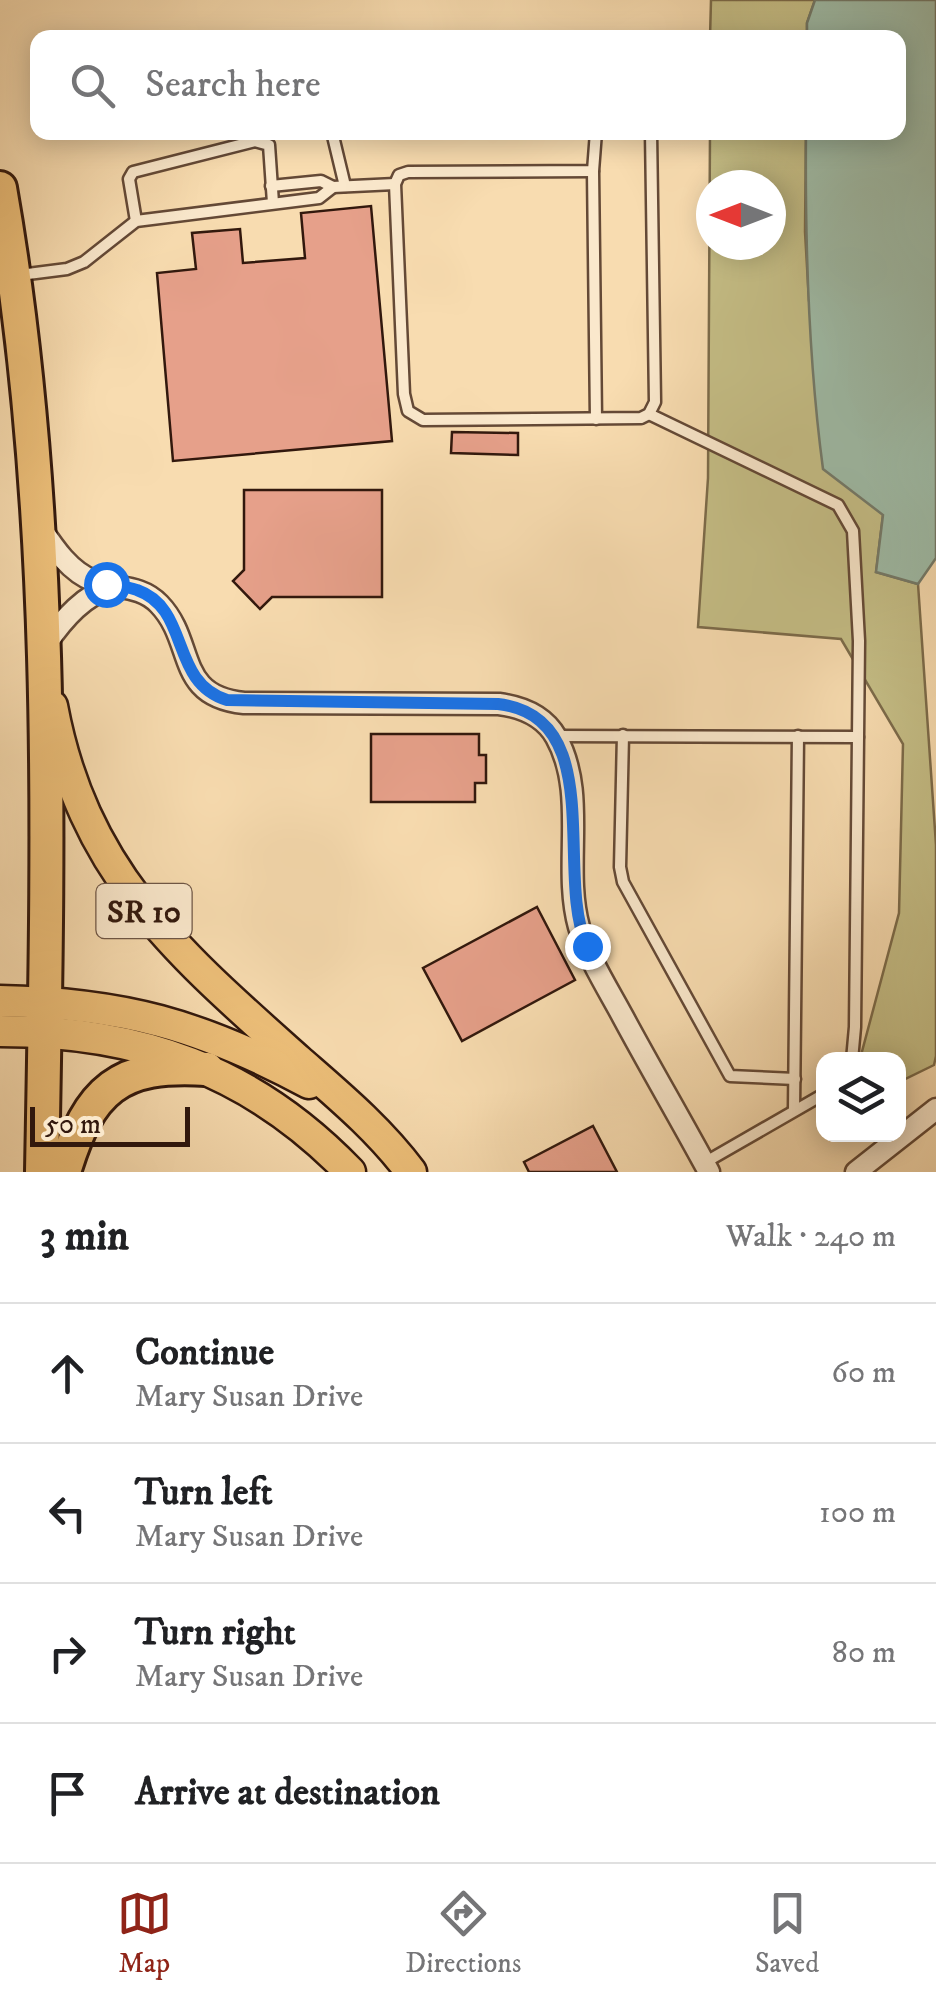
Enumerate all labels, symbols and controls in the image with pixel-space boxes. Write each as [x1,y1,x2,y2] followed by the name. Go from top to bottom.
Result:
[30,30,906,140] search box
[65,58,120,113] icon: search
[145,61,321,109] text: Search here
[696,170,786,260] north arrow
[84,562,130,608] route start
[96,884,192,938] road number: SR 10
[565,924,611,970] route end
[816,1052,906,1142] map controls
[816,1052,906,1142] button: layers
[30,1102,190,1146] scale bar
[45,1107,101,1142] text: 50 m
[40,1211,129,1263] text: 3 min
[726,1217,896,1257] text: Walk · 240 m
[135,1329,274,1377] text: Continue
[40,1346,95,1401] icon: ahead
[831,1353,896,1393] text: 60 m
[135,1377,363,1417] text: Mary Susan Drive
[135,1469,273,1517] text: Turn left
[40,1486,95,1541] icon: left
[819,1493,896,1533] text: 100 m
[135,1517,363,1557] text: Mary Susan Drive
[135,1609,296,1657] text: Turn right
[40,1626,95,1681] icon: right
[832,1633,896,1673] text: 80 m
[135,1657,363,1697] text: Mary Susan Drive
[40,1766,95,1821] icon: arrive
[135,1769,440,1817] text: Arrive at destination
[117,1886,172,1981] tab: Map
[405,1886,521,1981] tab: Directions
[755,1886,819,1981] tab: Saved

